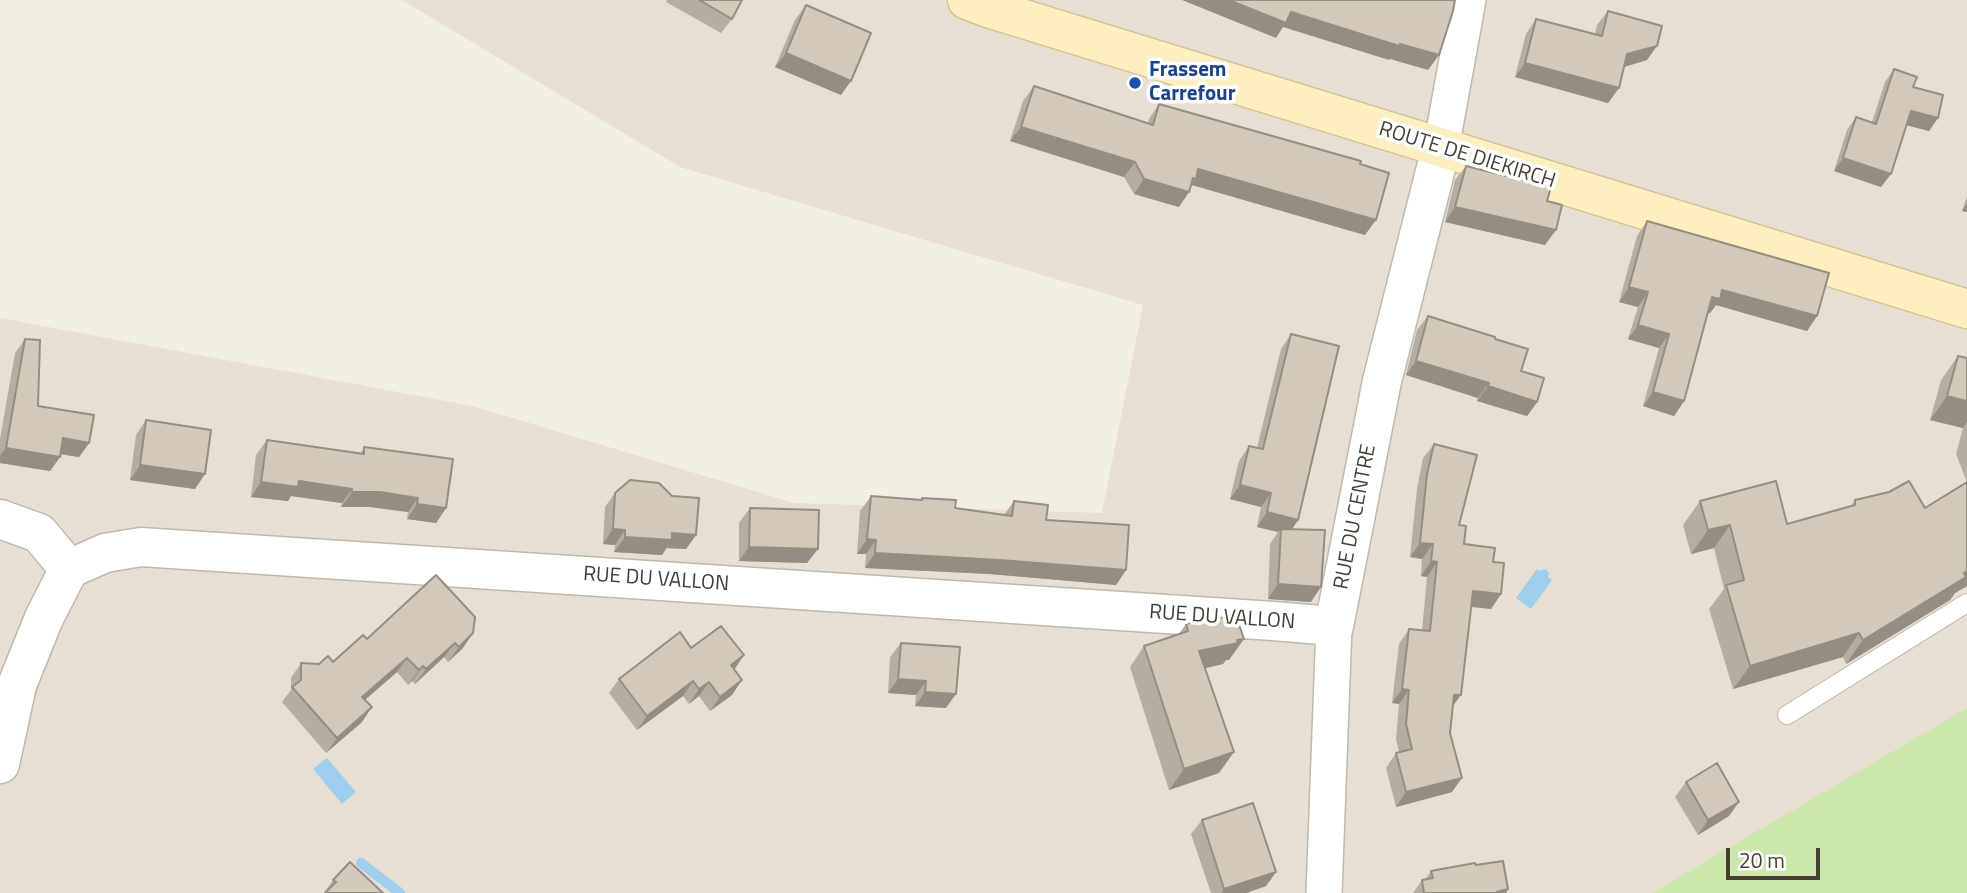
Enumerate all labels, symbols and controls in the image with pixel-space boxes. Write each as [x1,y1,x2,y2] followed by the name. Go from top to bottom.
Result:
[1149,58,1235,108] place label: Frassem Carrefour
[1127,75,1143,91] marker: Frassem Carrefour
[1376,117,1558,195] street label: ROUTE DE DIEKIRCH
[1330,442,1382,592] street label: RUE DU CENTRE
[582,562,730,598] street label: RUE DU VALLON
[1148,600,1296,636] street label: RUE DU VALLON
[1729,834,1824,878] scale bar
[1739,844,1785,876] text: 20 m

